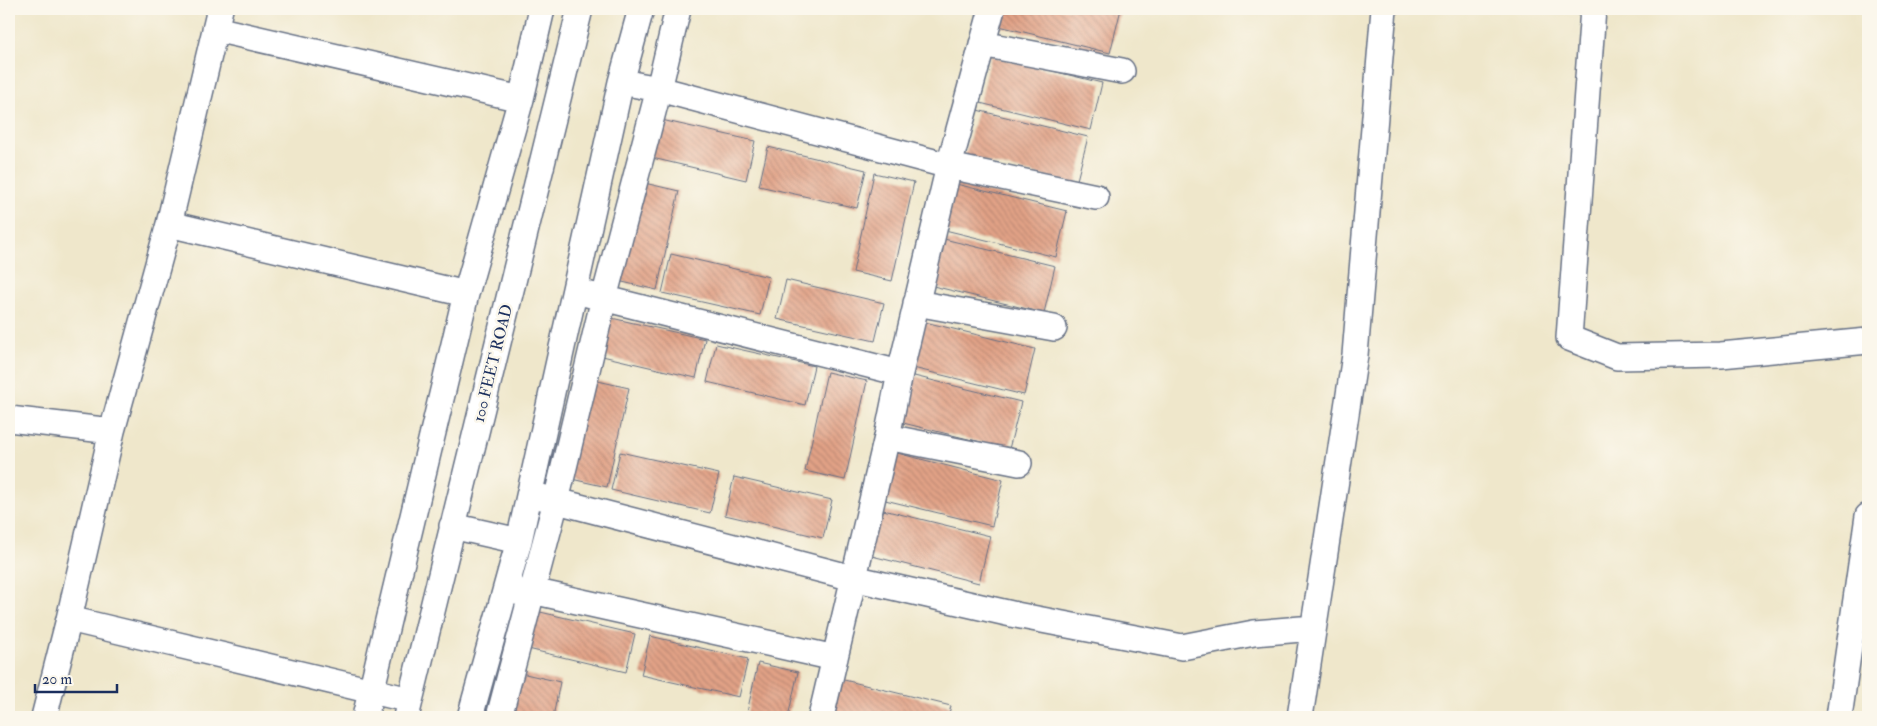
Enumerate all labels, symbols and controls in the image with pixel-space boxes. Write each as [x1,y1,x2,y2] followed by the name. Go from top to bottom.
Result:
[469,302,517,424] street label: 100 FEET ROAD
[35,661,118,693] scale bar
[42,670,72,689] text: 20 m

